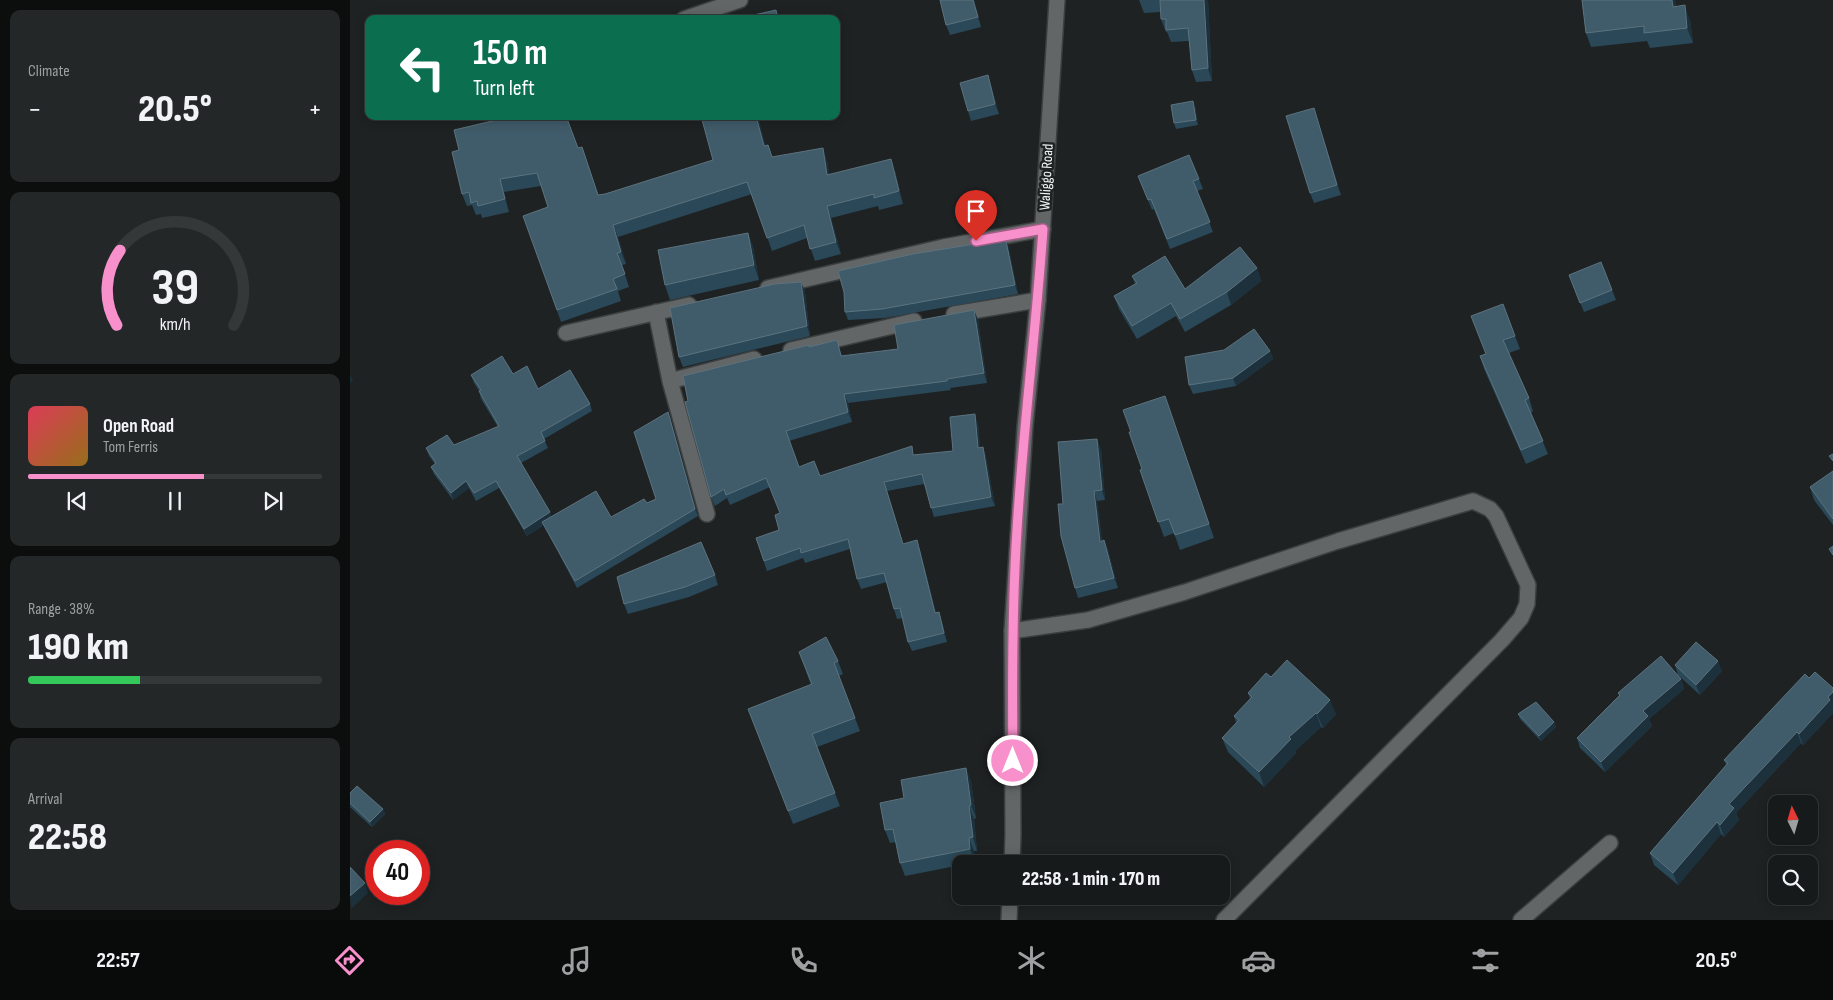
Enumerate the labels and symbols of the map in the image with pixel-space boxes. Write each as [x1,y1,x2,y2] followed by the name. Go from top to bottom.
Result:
[1035,143,1058,211] street label: Waliggo Road
[955,190,997,241] pin
[986,734,1038,786] position arrow
[1768,795,1818,845] north arrow
[365,840,430,905] speed limit sign: 40

